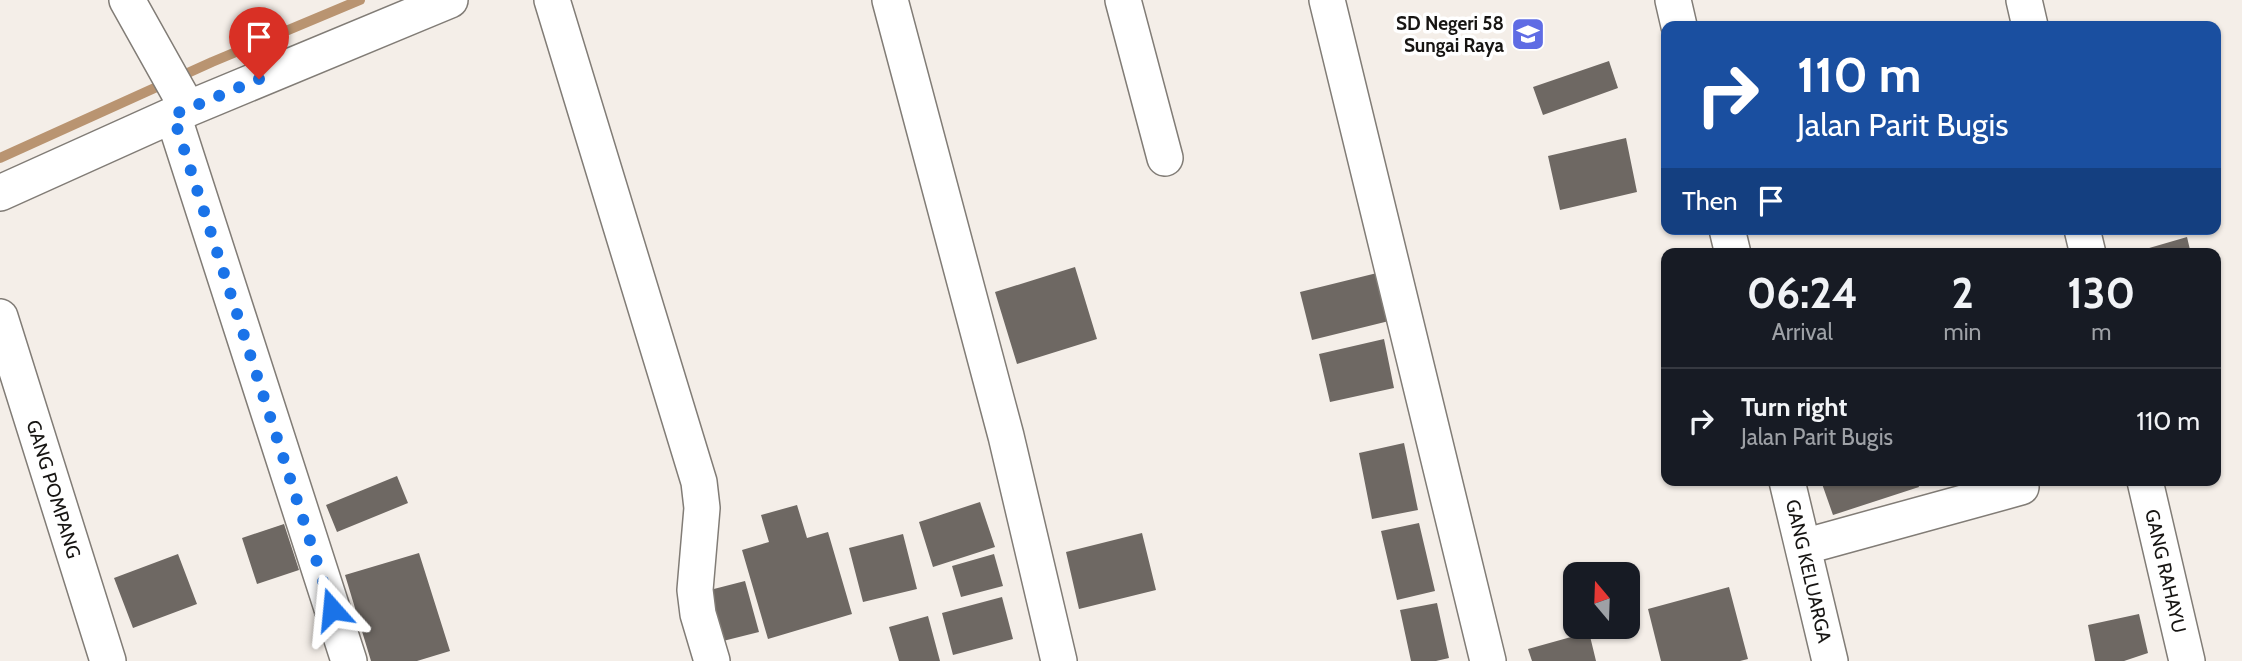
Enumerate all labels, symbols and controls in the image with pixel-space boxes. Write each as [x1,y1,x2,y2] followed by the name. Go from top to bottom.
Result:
[229,7,289,79] pin
[1396,12,1505,57] place label: SD Negeri 58 Sungai Raya
[1509,15,1547,53] school or university icon: SD Negeri 58 Sungai Raya
[240,18,278,56] icon: arrive
[1797,45,1921,104] text: 110 m
[1682,49,1773,140] icon: right
[1797,105,2009,144] text: Jalan Parit Bugis
[1752,182,1790,220] icon: arrive
[1682,185,1738,217] text: Then
[1747,267,1858,319] text: 06:24
[1951,267,1974,319] text: 2
[2067,267,2135,319] text: 130
[1772,318,1833,346] text: Arrival
[1944,318,1981,346] text: min
[2091,318,2111,346] text: m
[1741,391,1847,423] text: Turn right
[1682,402,1720,440] icon: right
[2136,405,2200,437] text: 110 m
[22,417,86,561] street label: GANG POMPANG
[1741,423,1893,451] text: Jalan Parit Bugis
[1781,497,1836,645] street label: GANG KELUARGA
[2140,507,2191,635] street label: GANG RAHAYU
[1563,562,1640,639] north arrow
[1563,562,1640,639] map controls
[295,572,369,646] position arrow

